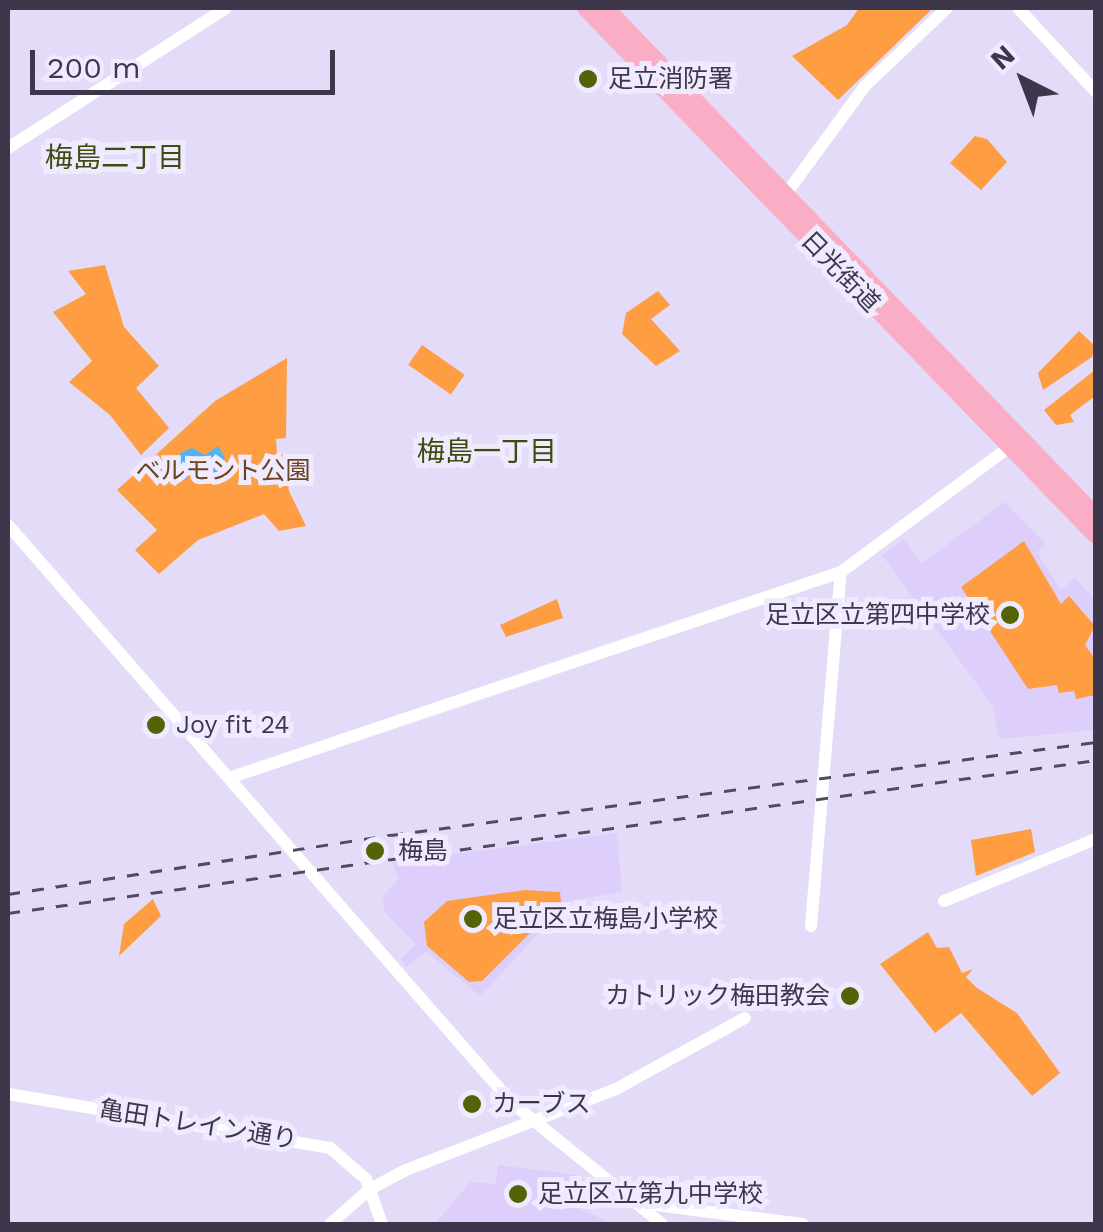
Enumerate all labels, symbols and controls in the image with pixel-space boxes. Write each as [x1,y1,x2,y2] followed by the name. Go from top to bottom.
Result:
[35,30,340,92] scale bar
[973,30,1073,130] north arrow
[984,38,1021,77] text: N
[47,50,141,85] text: 200 m
[608,64,733,94] place label: 足立消防署
[577,68,599,90] marker: 足立消防署
[45,141,185,175] district label: 梅島二丁目
[794,226,886,318] street label: 日光街道
[417,435,557,469] district label: 梅島一丁目
[136,456,310,486] park label: ベルモント公園
[765,600,990,630] place label: 足立区立第四中学校
[999,604,1021,626] marker: 足立区立第四中学校
[176,710,291,740] place label: Joy fit 24
[145,714,167,736] marker: Joy fit 24
[398,836,448,866] place label: 梅島
[362,838,388,864] marker: 梅島
[493,904,718,934] place label: 足立区立梅島小学校
[462,908,484,930] marker: 足立区立梅島小学校
[605,981,830,1011] place label: カトリック梅田教会
[839,985,861,1007] marker: カトリック梅田教会
[492,1089,592,1119] place label: カーブス
[461,1093,483,1115] marker: カーブス
[97,1095,299,1155] street label: 亀田トレイン通り
[538,1179,763,1209] place label: 足立区立第九中学校
[507,1183,529,1205] marker: 足立区立第九中学校

